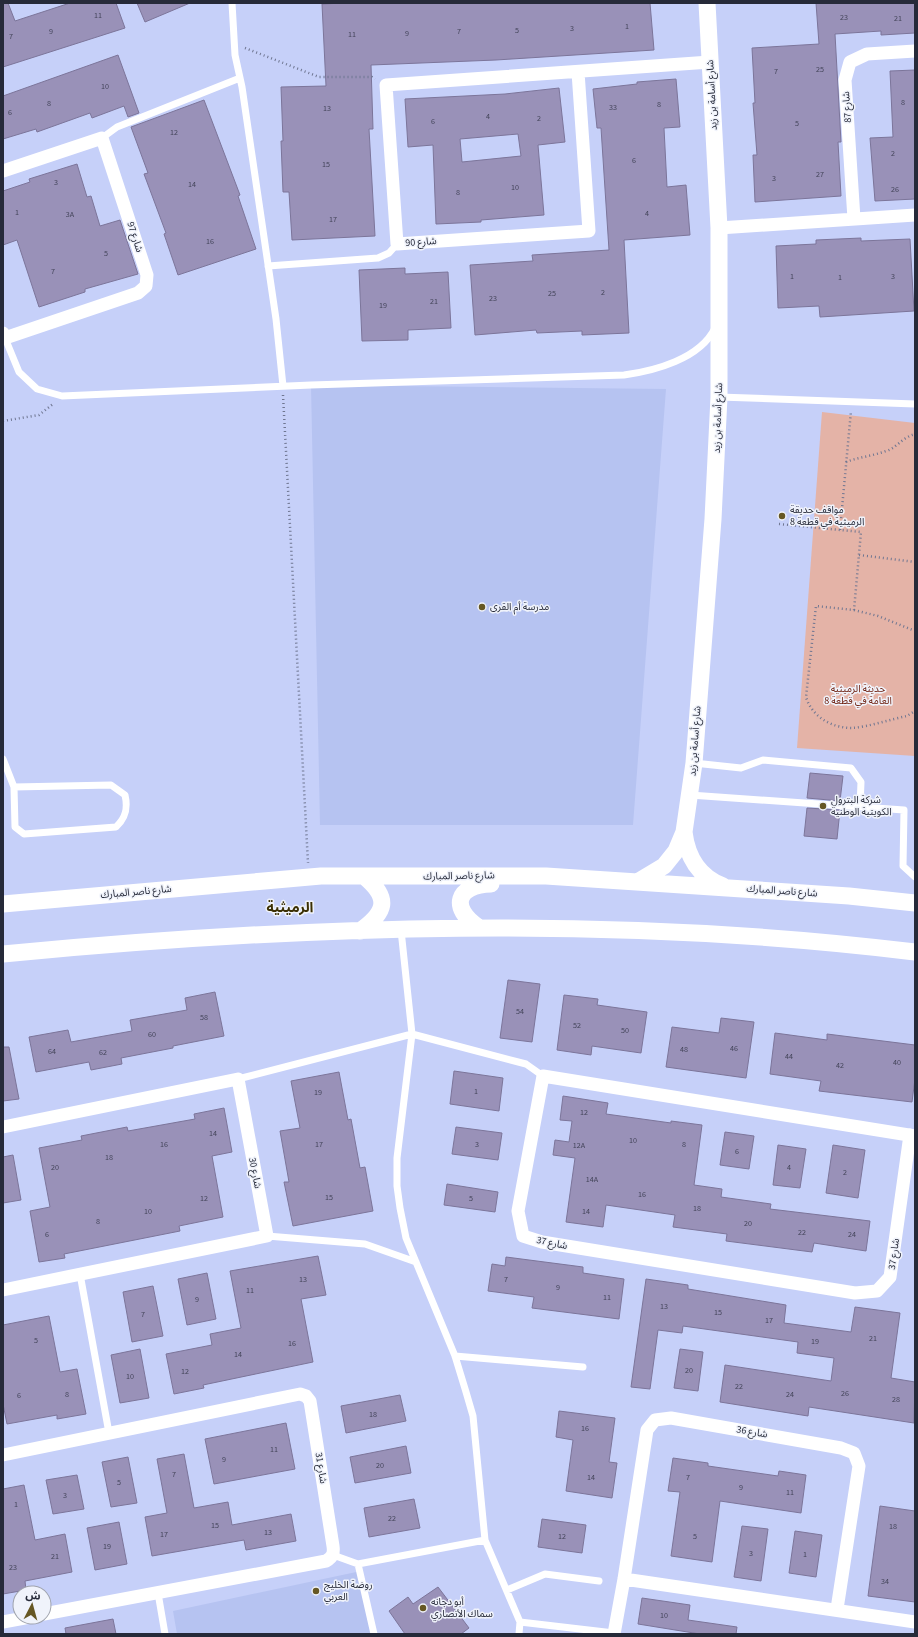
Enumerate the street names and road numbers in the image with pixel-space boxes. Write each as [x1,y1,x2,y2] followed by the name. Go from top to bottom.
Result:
[703,59,721,131] street label: شارع أسامة بن زيد
[839,91,855,123] street label: شارع 87
[123,220,147,254] street label: شارع 97
[405,234,437,250] street label: شارع 90
[710,382,726,453] street label: شارع أسامة بن زيد
[686,705,704,777] street label: شارع أسامة بن زيد
[423,868,495,884] street label: شارع ناصر المبارك
[100,882,172,902] street label: شارع ناصر المبارك
[746,882,818,900] street label: شارع ناصر المبارك
[245,1156,265,1190] street label: شارع 30
[535,1233,569,1253] street label: شارع 37
[885,1237,903,1271] street label: شارع 37
[735,1422,769,1442] street label: شارع 36
[312,1451,330,1485] street label: شارع 31

